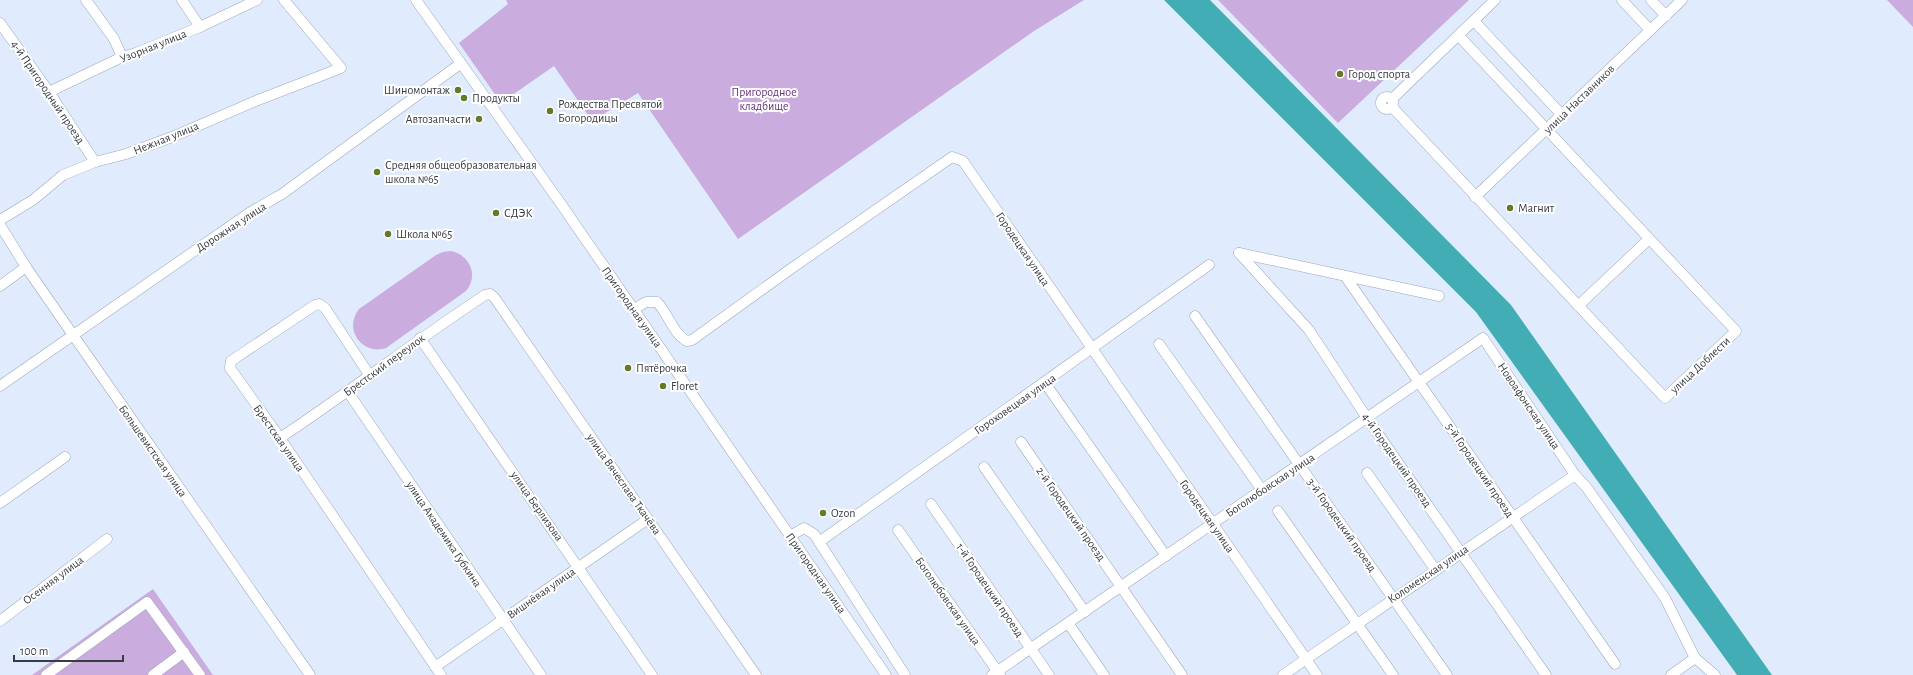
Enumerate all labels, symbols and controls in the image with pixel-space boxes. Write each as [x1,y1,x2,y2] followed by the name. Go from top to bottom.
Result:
[118,27,189,66] street label: Узорная улица
[9,38,87,146] street label: 4-й Пригородный проезд
[1541,62,1618,137] street label: улица Наставников
[1348,68,1411,80] place label: Город спорта
[1335,69,1345,79] marker: Город спорта
[384,84,450,96] place label: Шиномонтаж
[453,85,463,95] marker: Шиномонтаж
[731,86,797,112] park label: Пригородное кладбище
[472,92,520,105] place label: Продукты
[459,93,469,103] marker: Продукты
[558,98,662,124] place label: Рождества Пресвятой Богородицы
[545,106,555,116] marker: Рождества Пресвятой Богородицы
[406,113,471,125] place label: Автозапчасти
[474,114,484,124] marker: Автозапчасти
[132,119,201,158] street label: Нежная улица
[385,159,537,185] place label: Средняя общеобразовательная школа №65
[372,167,382,177] marker: Средняя общеобразовательная школа №65
[194,200,269,255] street label: Дорожная улица
[1518,202,1555,214] place label: Магнит
[1505,203,1515,213] marker: Магнит
[504,207,533,219] place label: СДЭК
[491,208,501,218] marker: СДЭК
[993,210,1052,289] street label: Городецкая улица
[396,228,452,240] place label: Школа №65
[383,229,393,239] marker: Школа №65
[599,264,665,351] street label: Пригородная улица
[341,331,428,399] street label: Брестский переулок
[1667,334,1733,397] street label: улица Доблести
[1495,360,1563,452] street label: Новоафонская улица
[636,362,688,374] place label: Пятёрочка
[623,363,633,373] marker: Пятёрочка
[972,371,1059,437] street label: Гороховецкая улица
[671,380,698,392] place label: Floret
[658,381,668,391] marker: Floret
[251,402,307,475] street label: Брестская улица
[116,403,190,500] street label: Большевистская улица
[1360,411,1434,509] street label: 4-й Городецкий проезд
[1444,421,1516,519] street label: 5-й Городецкий проезд
[583,430,664,538] street label: улица Вячеслава Ткачёва
[1223,451,1318,520] street label: Боголюбовская улица
[1034,465,1108,563] street label: 2-й Городецкий проезд
[507,468,566,544] street label: улица Берлизова
[1305,476,1379,574] street label: 3-й Городецкий проезд
[1177,477,1237,556] street label: Городецкая улица
[403,478,484,590] street label: улица Академика Губкина
[831,507,855,519] place label: Ozon
[818,508,828,518] marker: Ozon
[783,530,849,617] street label: Пригородная улица
[954,541,1026,639] street label: 1-й Городецкий проезд
[1385,542,1472,606] street label: Коломенская улица
[20,553,87,607] street label: Осенняя улица
[912,555,983,648] street label: Боголюбовская улица
[505,565,578,622] street label: Вишнёвая улица
[14,637,123,663] scale bar
[20,645,48,657] text: 100 m

